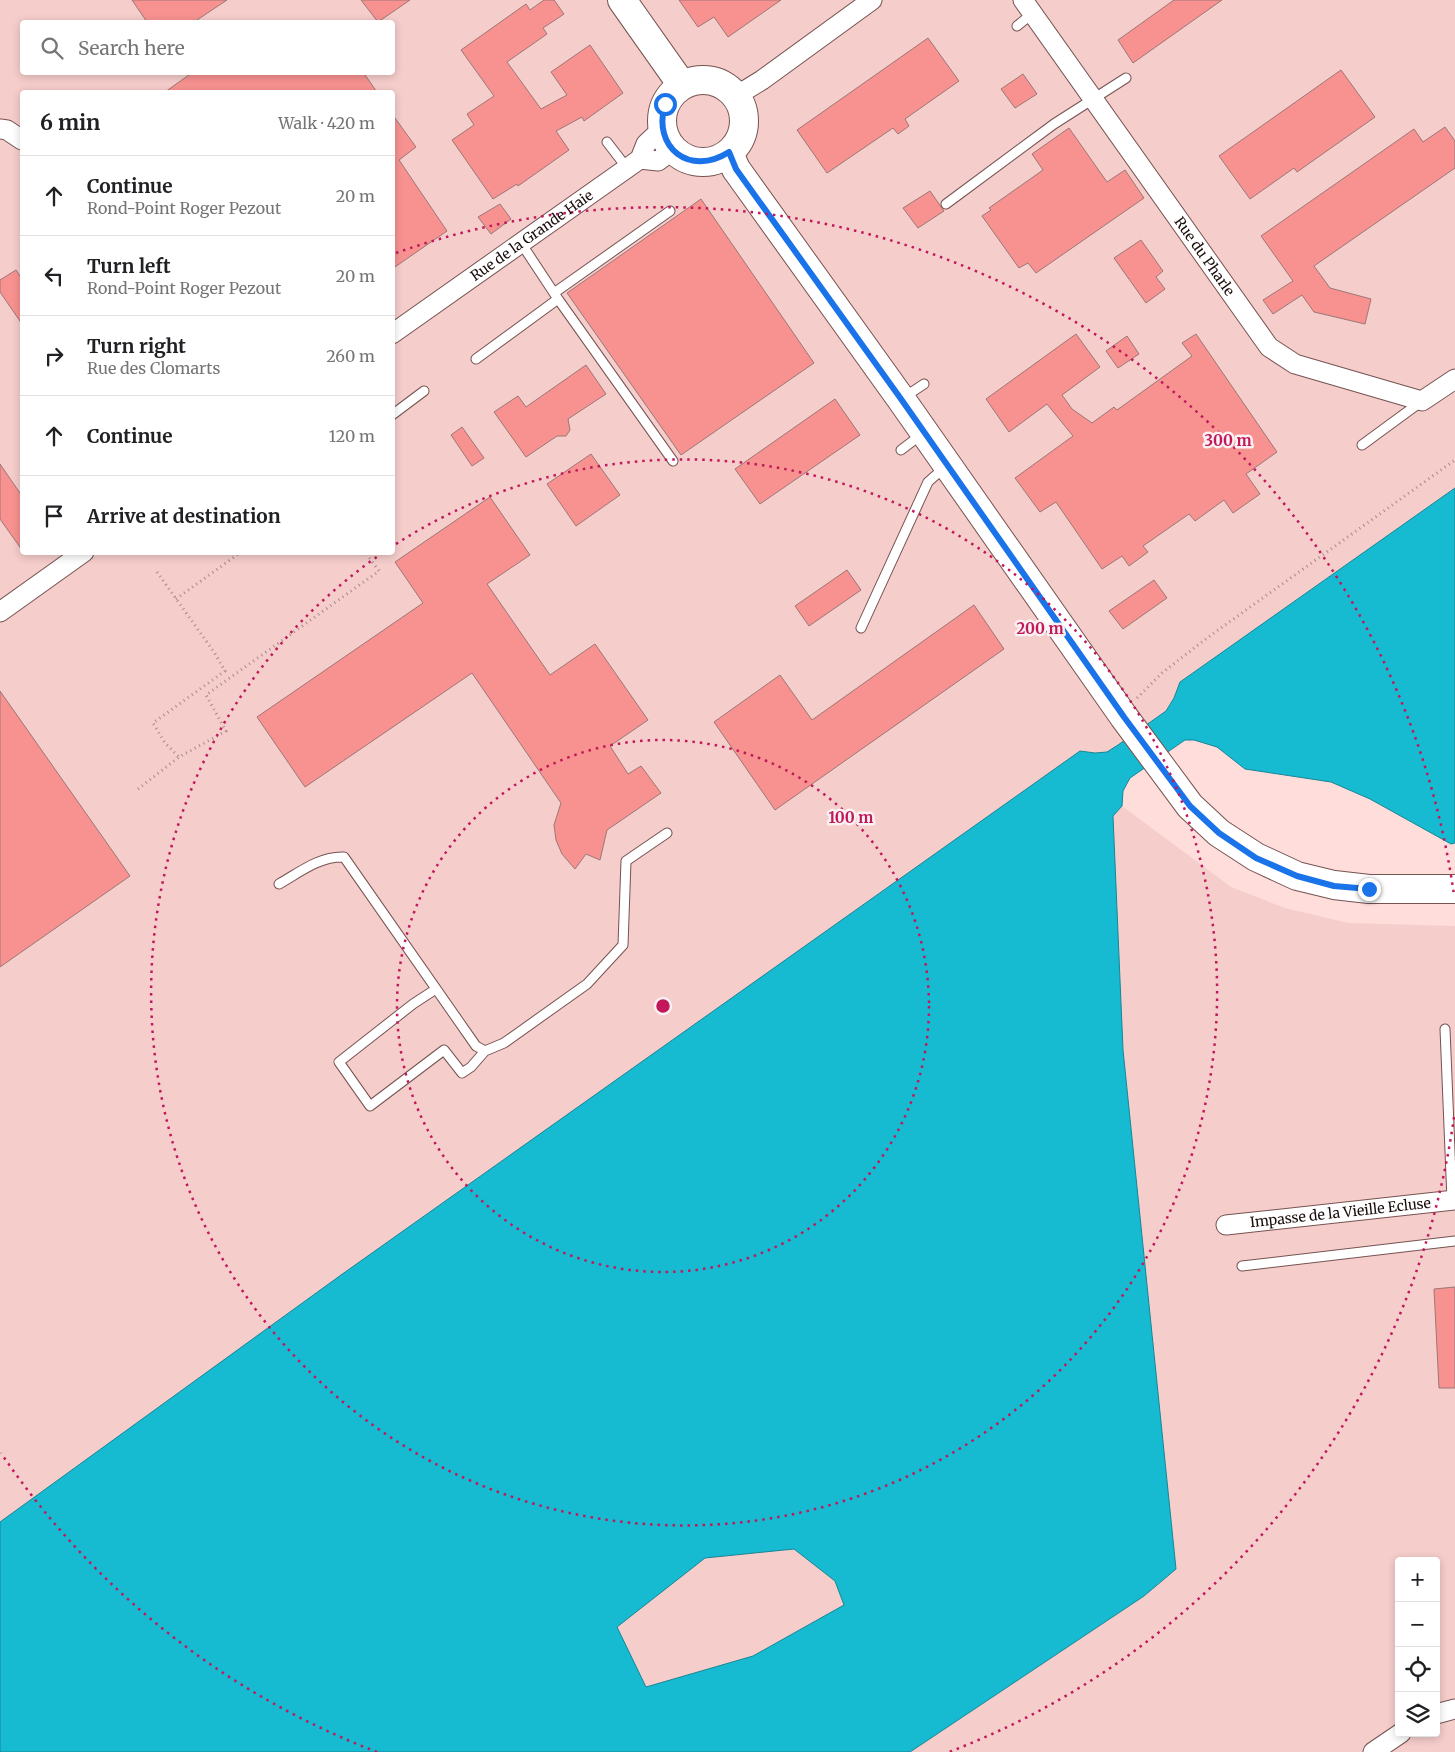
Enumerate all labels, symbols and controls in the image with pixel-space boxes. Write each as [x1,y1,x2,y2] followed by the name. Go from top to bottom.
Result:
[20,20,395,75] search box
[38,34,66,62] icon: search
[78,36,185,60] text: Search here
[654,93,677,116] route start
[40,109,100,136] text: 6 min
[278,113,375,133] text: Walk · 420 m
[87,174,173,198] text: Continue
[40,182,68,210] icon: ahead
[336,186,375,206] text: 20 m
[467,186,597,285] street label: Rue de la Grande Haie
[87,198,281,218] text: Rond-Point Roger Pezout
[1170,213,1239,299] street label: Rue du Pharle
[87,254,171,278] text: Turn left
[40,262,68,290] icon: left
[336,266,375,286] text: 20 m
[87,278,281,298] text: Rond-Point Roger Pezout
[87,334,186,358] text: Turn right
[40,342,68,370] icon: right
[326,346,375,366] text: 260 m
[87,358,220,378] text: Rue des Clomarts
[40,422,68,450] icon: ahead
[87,424,173,448] text: Continue
[329,426,375,446] text: 120 m
[1204,431,1252,450] text: 300 m
[40,502,68,530] icon: arrive
[87,504,281,528] text: Arrive at destination
[1016,619,1064,638] text: 200 m
[829,808,873,827] text: 100 m
[1358,878,1381,901] route end
[654,997,672,1015] centre of rings
[1249,1194,1432,1231] street label: Impasse de la Vieille Ecluse
[1395,1557,1440,1737] map controls
[1395,1557,1440,1602] button: +
[1395,1602,1440,1647] button: −
[1395,1647,1440,1692] button: locate
[1395,1692,1440,1737] button: layers

